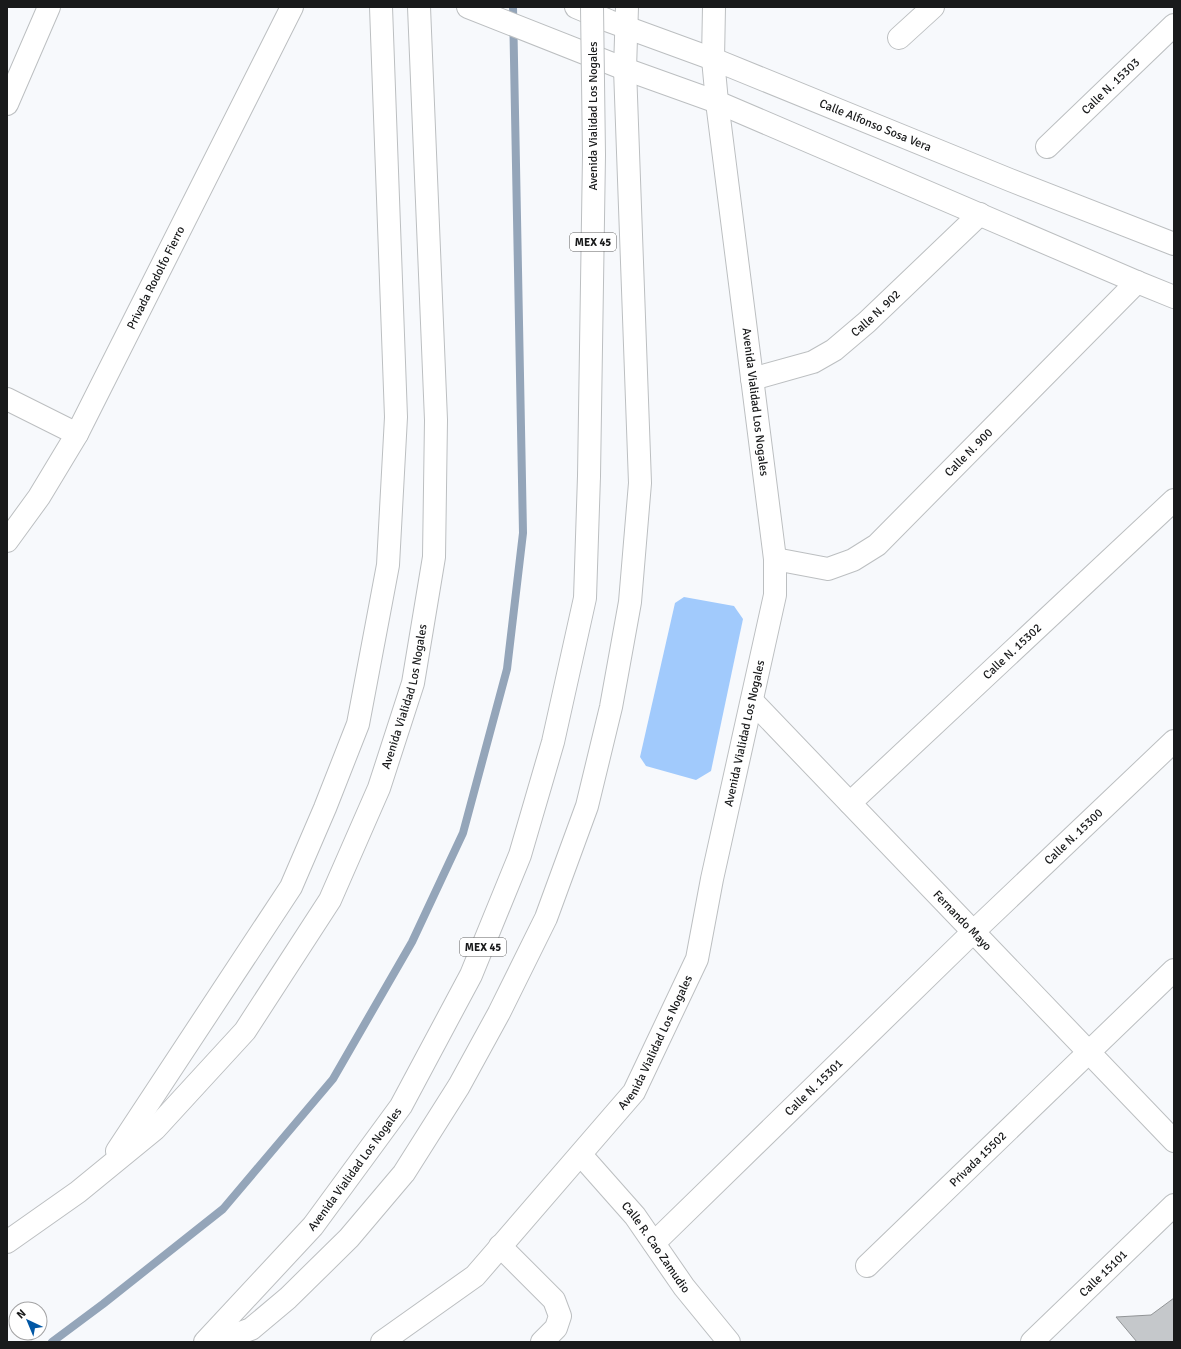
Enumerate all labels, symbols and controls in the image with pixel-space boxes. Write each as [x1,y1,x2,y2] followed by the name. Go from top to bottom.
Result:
[586,41,601,191] street label: Avenida Vialidad Los Nogales
[1078,55,1143,117] street label: Calle N. 15303
[817,96,934,155] street label: Calle Alfonso Sosa Vera
[123,224,188,332] street label: Privada Rodolfo Fierro
[570,233,616,251] road number: MEX 45
[848,287,903,340] street label: Calle N. 902
[738,327,772,477] street label: Avenida Vialidad Los Nogales
[941,425,996,480] street label: Calle N. 900
[980,620,1045,682] street label: Calle N. 15302
[378,623,430,771] street label: Avenida Vialidad Los Nogales
[721,659,768,808] street label: Avenida Vialidad Los Nogales
[1041,805,1106,868] street label: Calle N. 15300
[930,887,995,954] street label: Fernando Mayo
[460,938,506,956] road number: MEX 45
[615,973,696,1113] street label: Avenida Vialidad Los Nogales
[782,1056,846,1119] street label: Calle N. 15301
[305,1104,405,1234] street label: Avenida Vialidad Los Nogales
[946,1128,1009,1190] street label: Privada 15502
[618,1199,693,1296] street label: Calle R. Cao Zamudio
[1076,1247,1130,1300] street label: Calle 15101
[8,1301,48,1341] north arrow
[14,1307,29,1322] text: N

